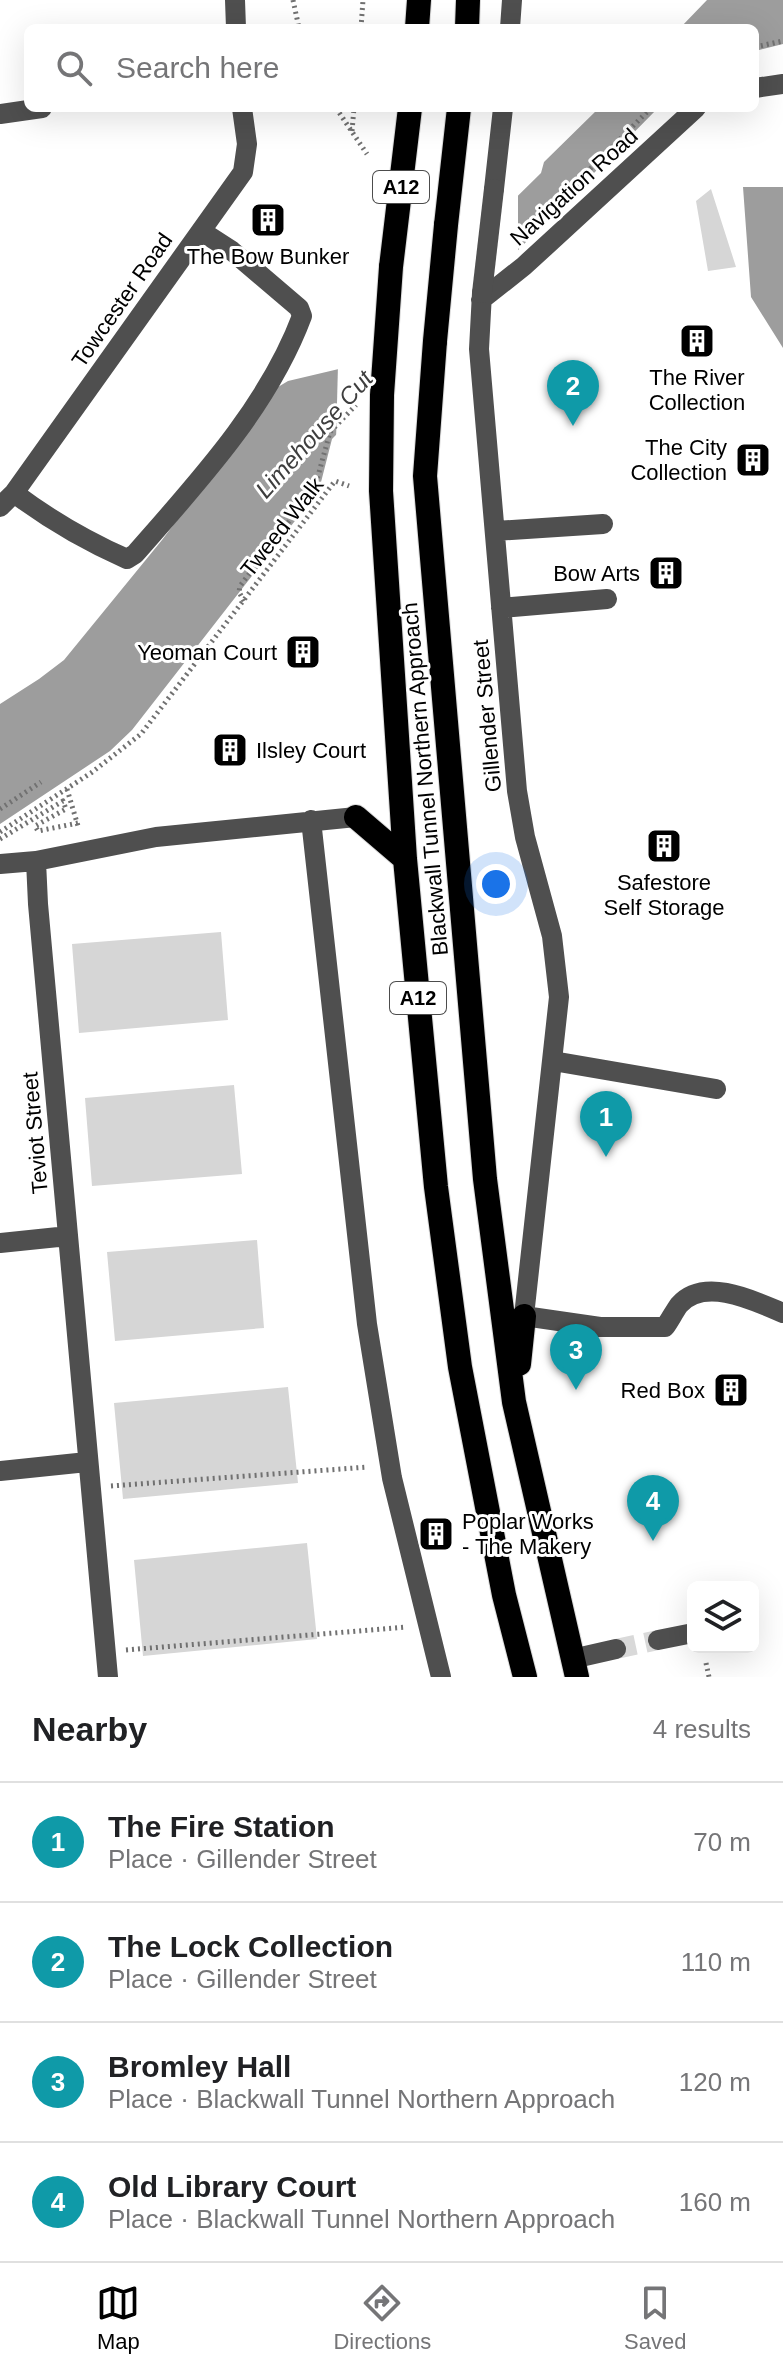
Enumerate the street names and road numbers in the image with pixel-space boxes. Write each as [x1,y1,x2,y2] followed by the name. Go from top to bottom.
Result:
[505,123,643,251] street label: Navigation Road
[373,171,429,203] road number: A12
[67,228,177,372] street label: Towcester Road
[236,472,329,582] street label: Tweed Walk
[397,601,453,957] street label: Blackwall Tunnel Northern Approach
[468,639,506,793] street label: Gillender Street
[390,982,446,1014] road number: A12
[17,1071,53,1195] street label: Teviot Street

